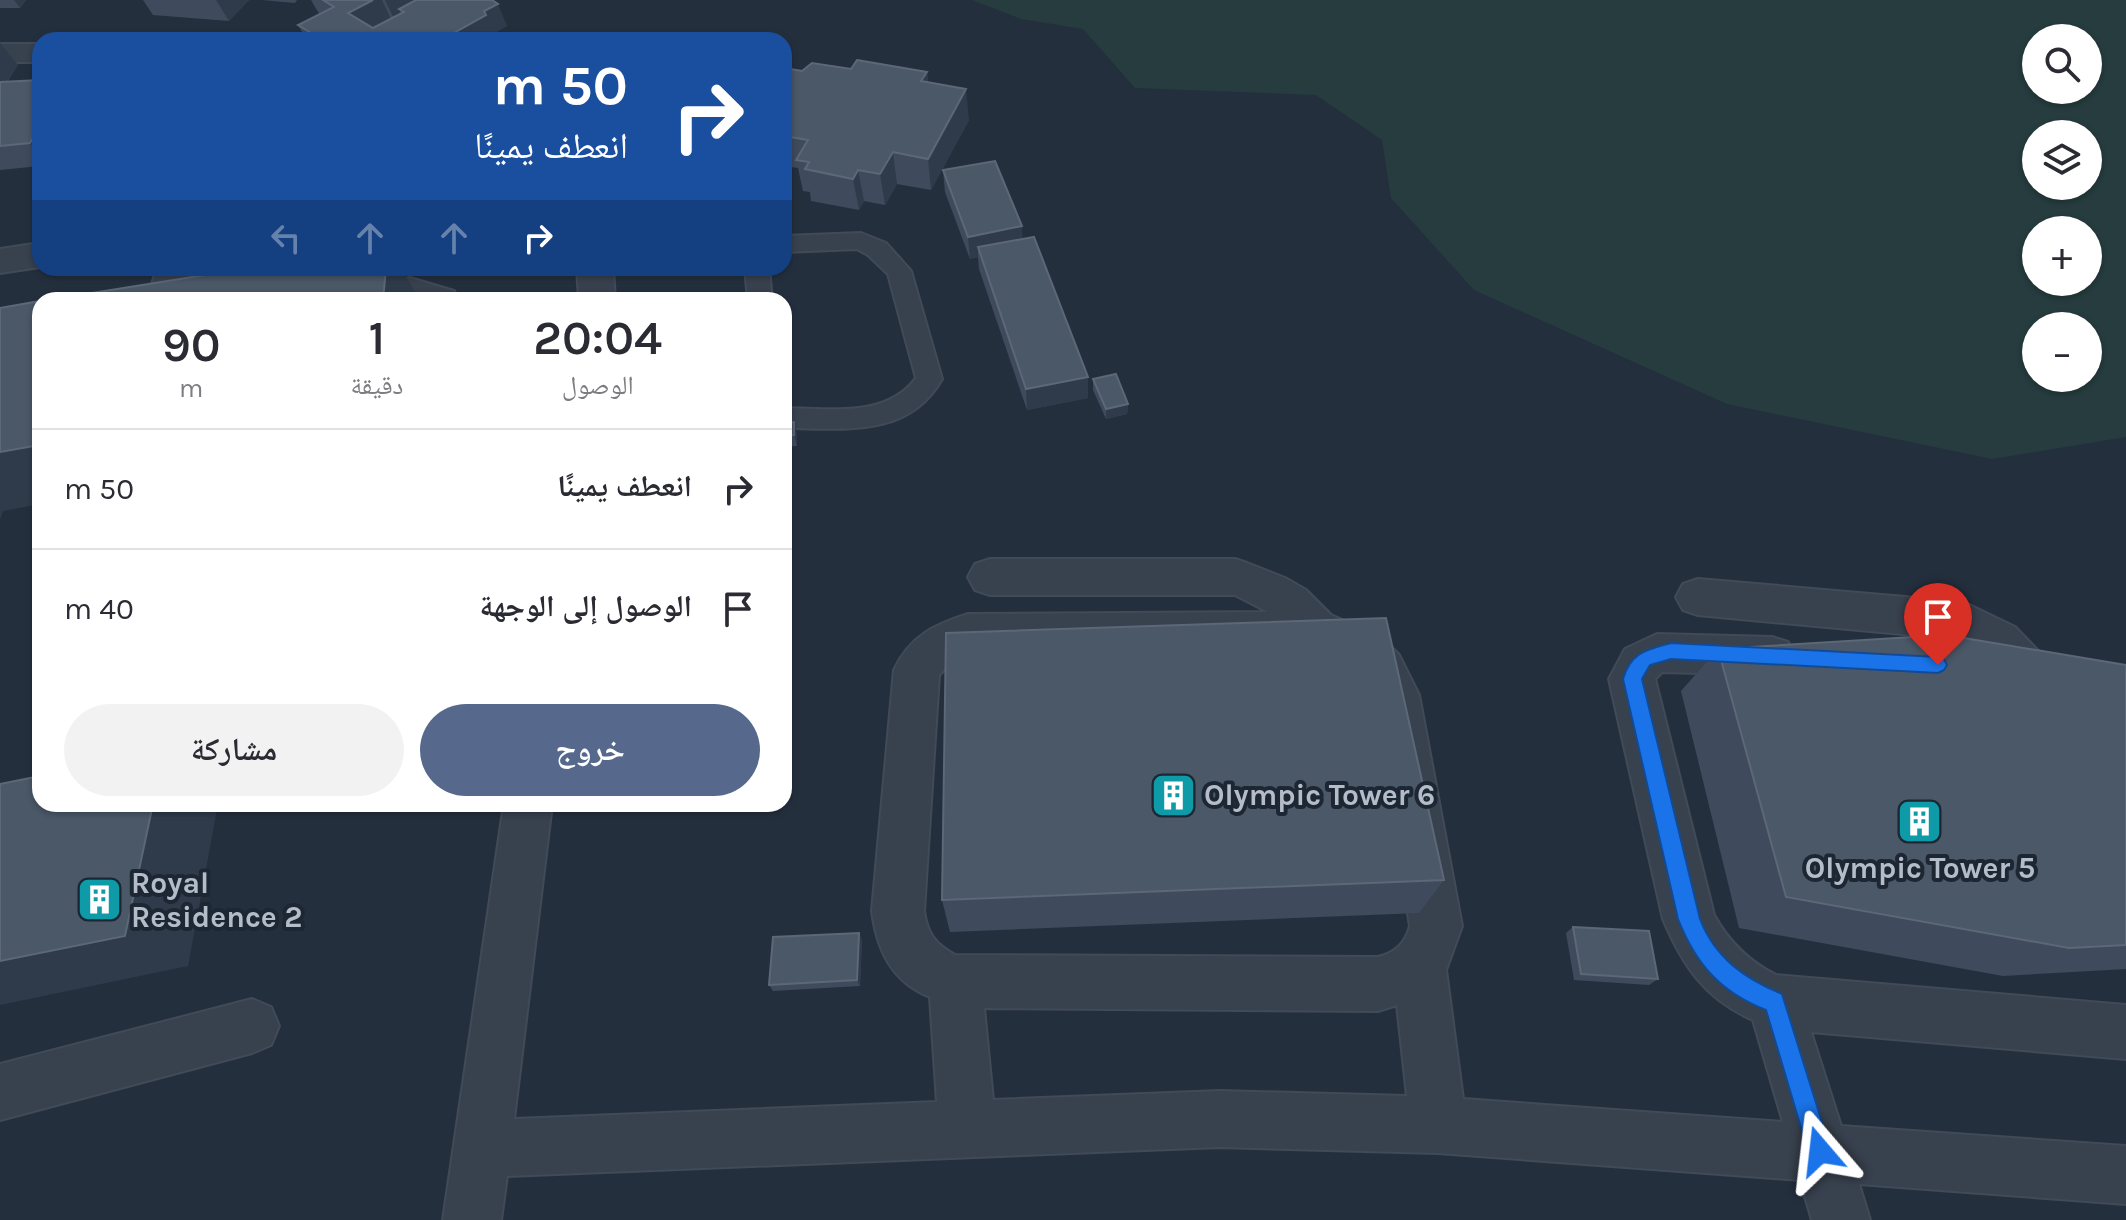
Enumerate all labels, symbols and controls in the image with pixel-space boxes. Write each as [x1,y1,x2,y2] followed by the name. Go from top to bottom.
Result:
[2022,24,2102,392] map controls
[2022,24,2102,104] button: search
[493,53,628,118] text: 50 m
[656,64,760,168] icon: right
[2022,120,2102,200] button: layers
[474,125,628,167] text: انعطف يمينًا
[264,216,308,260] icon: left
[348,216,392,260] icon: ahead
[432,216,476,260] icon: ahead
[516,216,560,260] icon: right
[2022,216,2102,296] button: +
[369,310,385,366] text: 1
[533,310,662,366] text: 20:04
[2022,312,2102,392] button: −
[162,317,221,373] text: 90
[350,370,403,401] text: دقيقة
[562,370,634,401] text: الوصول
[179,373,203,404] text: m
[716,467,760,511] icon: right
[557,468,692,504] text: انعطف يمينًا
[64,471,134,507] text: 50 m
[1904,583,1972,665] pin
[716,587,760,631] icon: arrive
[480,588,692,624] text: الوصول إلى الوجهة
[64,591,134,627] text: 40 m
[1916,595,1960,639] icon: arrive
[64,704,404,796] button: مشاركة
[420,704,760,796] button: خروج
[1149,771,1197,819] building icon: Olympic Tower 6
[1204,777,1435,813] place label: Olympic Tower 6
[1896,798,1944,846] building icon: Olympic Tower 5
[1805,850,2035,886] place label: Olympic Tower 5
[131,865,302,935] place label: Royal Residence 2
[76,876,124,924] building icon: Royal Residence 2
[1778,1109,1862,1193] position arrow

